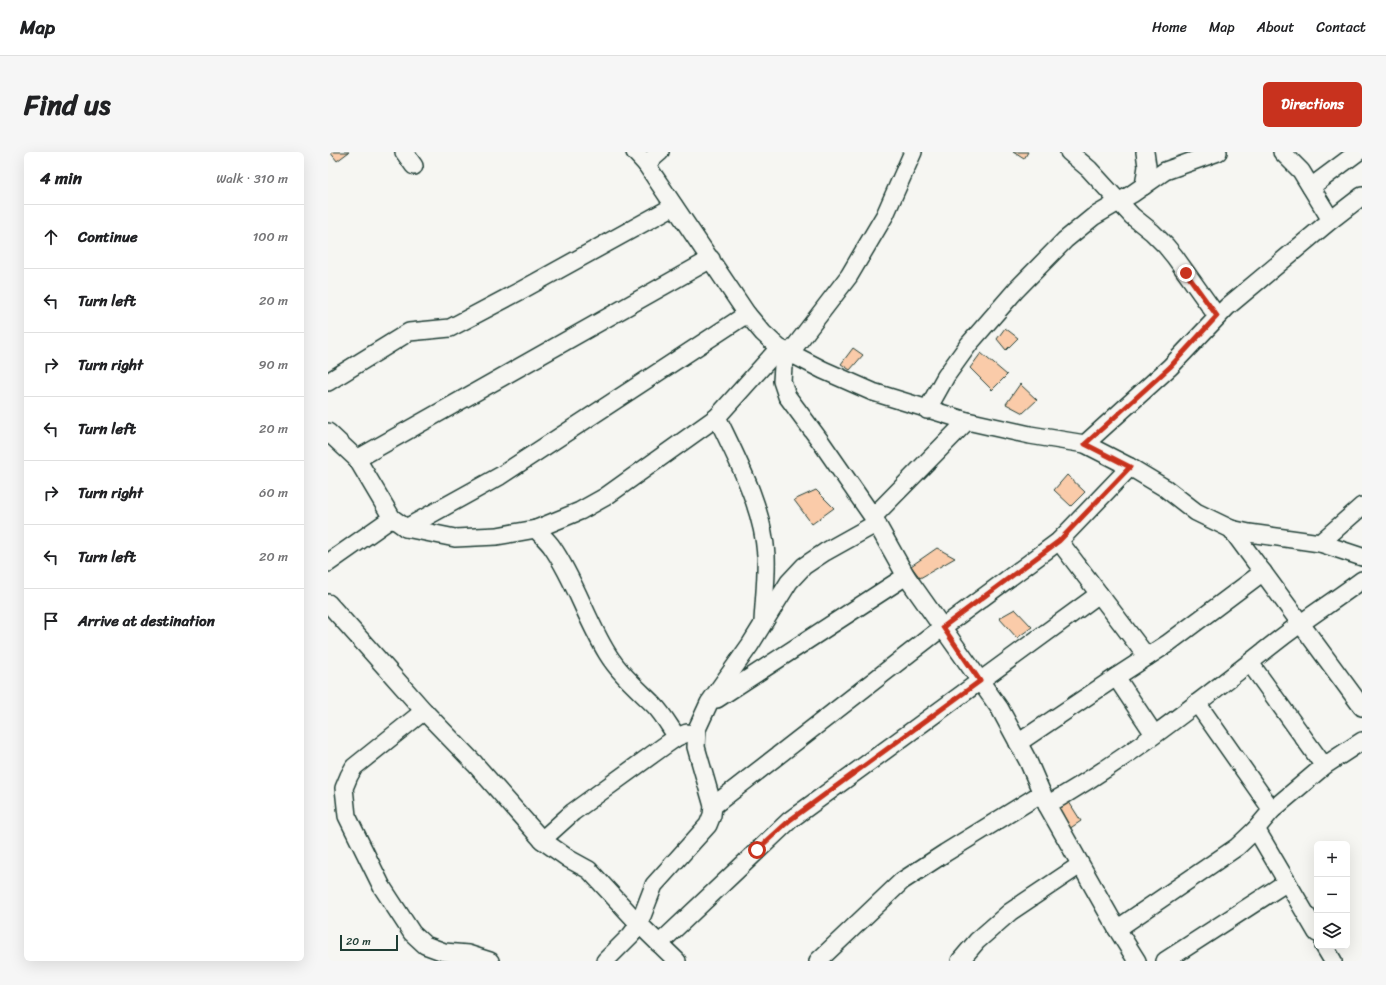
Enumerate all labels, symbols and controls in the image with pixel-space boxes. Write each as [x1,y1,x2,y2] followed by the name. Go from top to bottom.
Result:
[20,11,55,44] text: Map
[1152,15,1187,40] text: Home
[1209,15,1235,40] text: Map
[1257,15,1294,40] text: About
[1316,15,1366,40] text: Contact
[24,80,111,129] text: Find us
[1263,82,1362,127] button: Directions
[40,163,82,193] text: 4 min
[216,167,288,190] text: Walk · 310 m
[78,224,138,250] text: Continue
[253,225,288,248] text: 100 m
[40,226,62,248] icon: ahead
[1177,264,1195,282] route end
[78,288,136,314] text: Turn left
[259,289,288,312] text: 20 m
[40,290,62,312] icon: left
[78,352,143,378] text: Turn right
[258,353,288,376] text: 90 m
[40,354,62,376] icon: right
[78,416,136,442] text: Turn left
[259,417,288,440] text: 20 m
[40,418,62,440] icon: left
[78,480,143,506] text: Turn right
[259,481,288,504] text: 60 m
[40,482,62,504] icon: right
[78,544,136,570] text: Turn left
[259,545,288,568] text: 20 m
[40,546,62,568] icon: left
[78,608,215,634] text: Arrive at destination
[40,610,62,632] icon: arrive
[748,841,766,859] route start
[1314,841,1350,949] map controls
[1314,841,1350,877] button: +
[1314,877,1350,913] button: −
[1314,913,1350,949] button: layers
[346,932,371,951] text: 20 m
[340,933,398,952] scale bar

